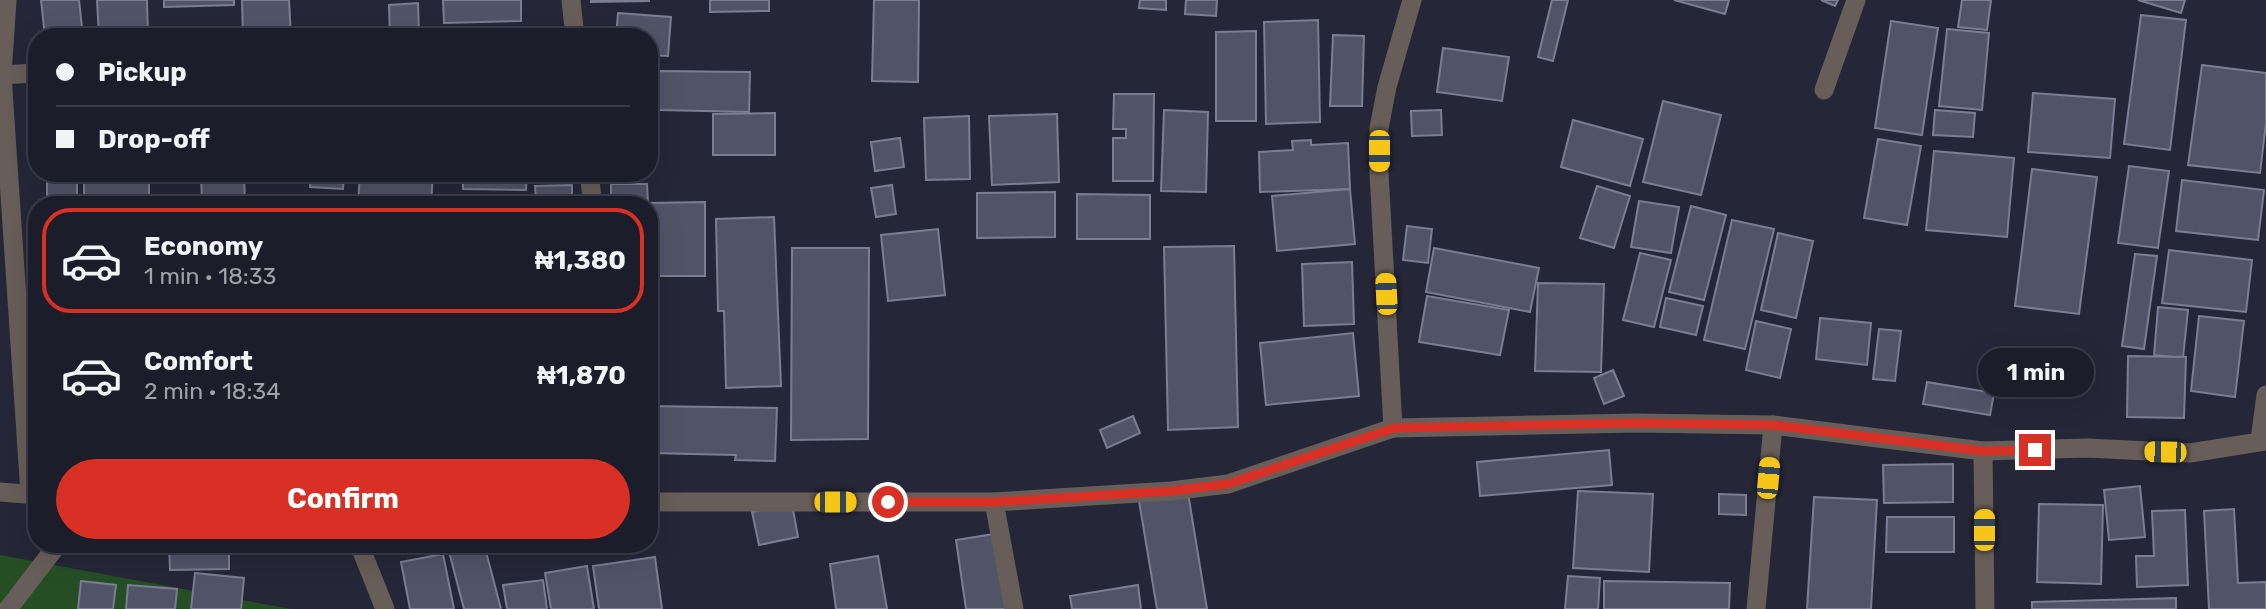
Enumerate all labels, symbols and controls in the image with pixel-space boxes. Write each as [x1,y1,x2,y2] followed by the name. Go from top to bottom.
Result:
[98,57,187,88] text: Pickup
[98,124,210,155] text: Drop-off
[1369,130,1390,172] car
[60,229,123,292] icon: car
[144,231,263,262] text: Economy
[535,245,626,276] text: ₦1,380
[144,262,276,290] text: 1 min · 18:33
[1375,272,1398,316] car
[60,344,123,407] icon: car
[144,346,253,377] text: Comfort
[1977,349,2093,398] callout: 1 min
[2007,358,2065,386] text: 1 min
[537,360,626,391] text: ₦1,870
[144,377,280,405] text: 2 min · 18:34
[2019,434,2051,466] route end
[2144,441,2187,463] car
[1756,456,1781,500] car
[56,459,630,539] button: Confirm
[872,486,904,518] route start
[815,492,857,513] car
[1974,509,1995,551] car

